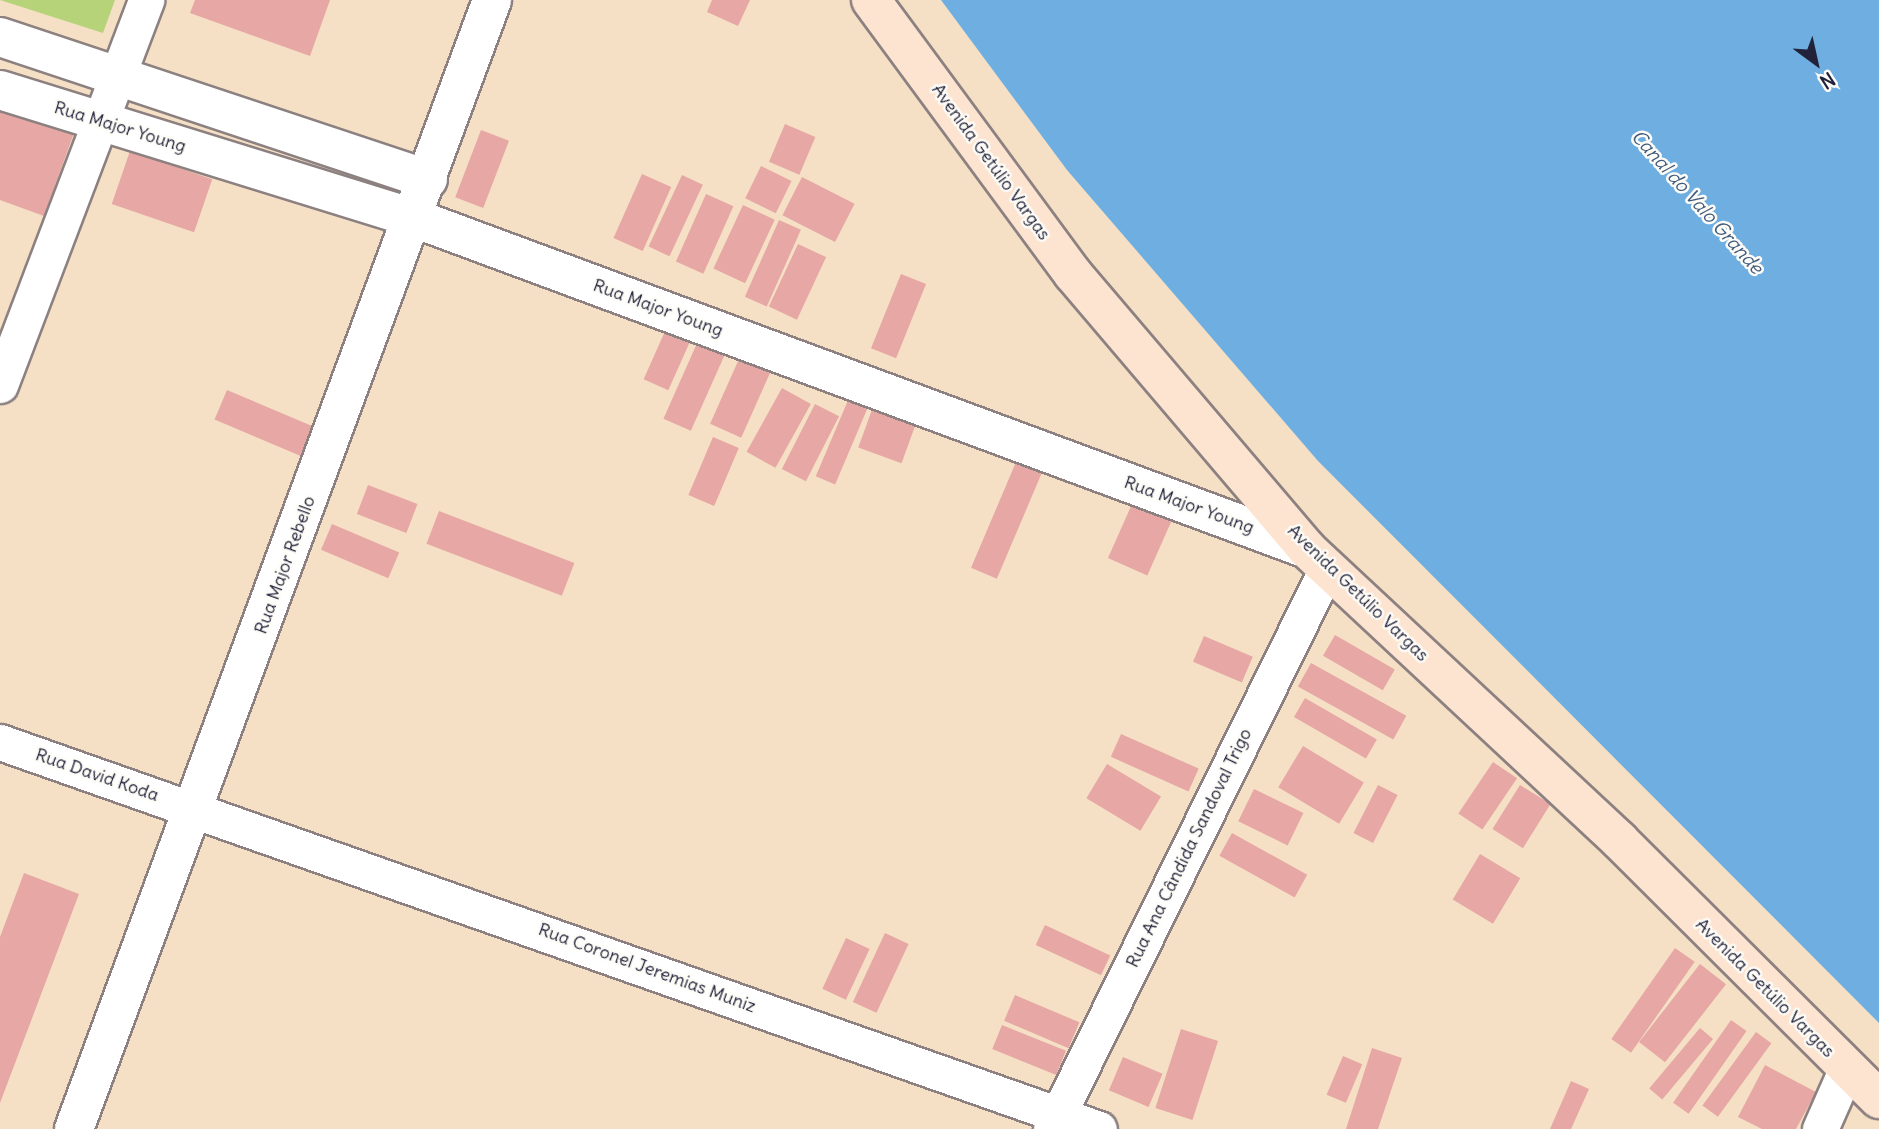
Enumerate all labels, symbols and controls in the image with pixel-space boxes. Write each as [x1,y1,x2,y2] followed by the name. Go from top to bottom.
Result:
[1781,28,1851,98] north arrow
[1815,67,1839,94] text: N
[927,80,1055,244] street label: Avenida Getúlio Vargas
[51,97,189,157] street label: Rua Major Young
[1626,125,1768,279] water label: Canal do Valo Grande
[590,274,726,342] street label: Rua Major Young
[1121,471,1257,539] street label: Rua Major Young
[250,493,320,637] street label: Rua Major Rebello
[1283,520,1433,666] street label: Avenida Getúlio Vargas
[1122,725,1256,971] street label: Rua Ana Cândida Sandoval Trigo
[33,744,161,806] street label: Rua David Koda
[1691,914,1839,1062] street label: Avenida Getúlio Vargas
[535,919,759,1017] street label: Rua Coronel Jeremias Muniz

